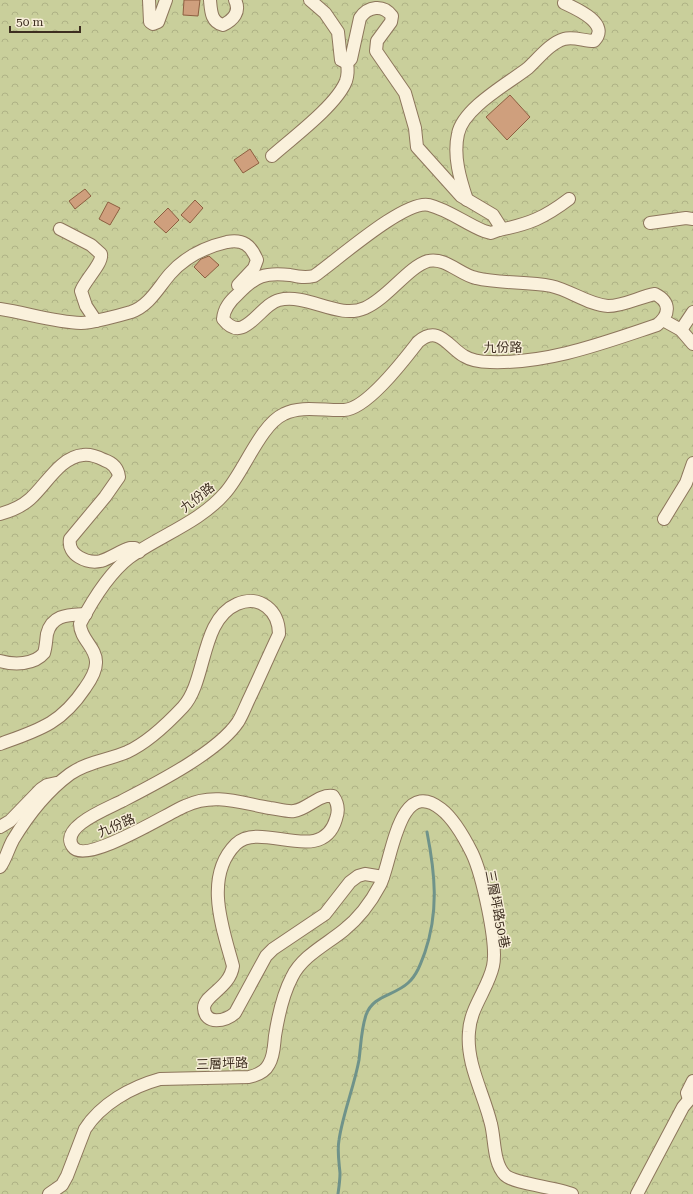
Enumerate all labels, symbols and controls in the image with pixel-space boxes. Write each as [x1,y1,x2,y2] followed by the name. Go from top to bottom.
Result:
[10,8,80,34] scale bar
[16,15,43,29] text: 50 m
[483,340,523,355] street label: 九份路
[177,479,217,515] street label: 九份路
[95,811,137,840] street label: 九份路
[483,869,512,950] street label: 三層坪路50巷
[196,1055,248,1072] street label: 三層坪路

